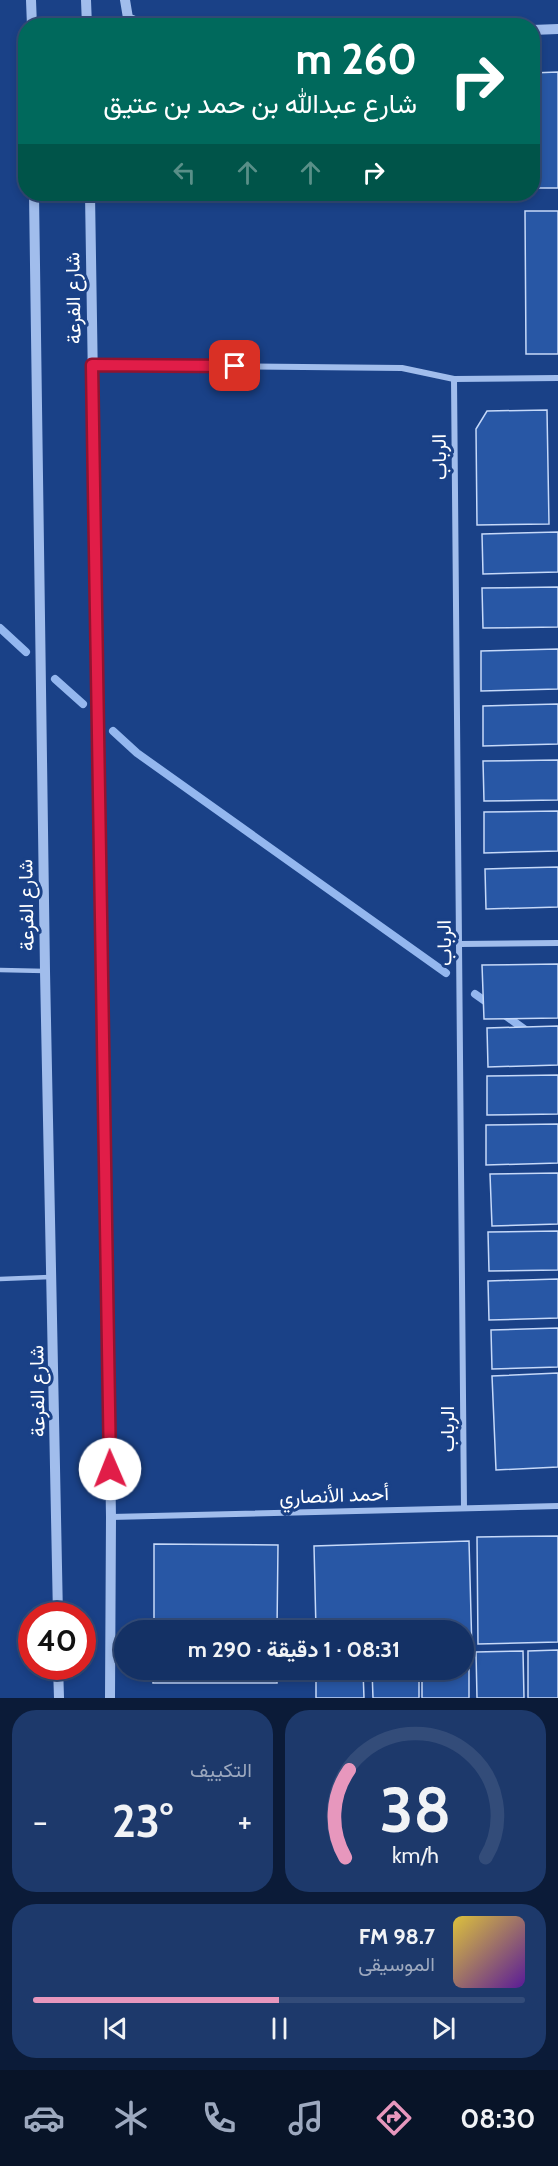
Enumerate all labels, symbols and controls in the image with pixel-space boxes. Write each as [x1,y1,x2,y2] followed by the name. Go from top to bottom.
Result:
[296,33,417,85] text: 260 m
[438,42,516,120] icon: right
[103,87,417,120] text: شارع عبدالله بن حمد بن عتيق
[168,156,201,189] icon: left
[231,156,264,189] icon: ahead
[294,156,327,189] icon: ahead
[357,156,390,189] icon: right
[60,252,88,344] street label: شارع الفرعة
[209,340,260,391] pin
[218,349,251,382] icon: arrive
[427,434,452,480] street label: الرباب
[13,859,41,951] street label: شارع الفرعة
[432,920,457,966] street label: الرباب
[24,1345,52,1437] street label: شارع الفرعة
[435,1406,460,1452] street label: الرباب
[78,1437,142,1501] position arrow
[279,1481,390,1514] street label: أحمد الأنصاري
[18,1602,96,1680] speed limit sign: 40
[188,1636,400,1663] text: 08:31 · 1 دقيقة · 290 m
[190,1758,252,1782] text: التكييف
[380,1772,451,1848] text: 38
[112,1794,173,1848] text: 23°
[33,1801,48,1841] text: −
[237,1801,252,1841] text: +
[392,1842,439,1868] text: km/h
[359,1923,435,1950] text: 98.7 FM
[358,1952,435,1976] text: الموسيقى
[99,2012,132,2045] icon: previous
[263,2012,296,2045] icon: pause
[427,2012,460,2045] icon: next
[23,2097,65,2139] icon: car
[110,2097,152,2139] icon: climate
[198,2097,240,2139] icon: phone
[285,2097,327,2139] icon: music
[373,2097,415,2139] icon: directions
[460,2102,535,2135] text: 08:30

